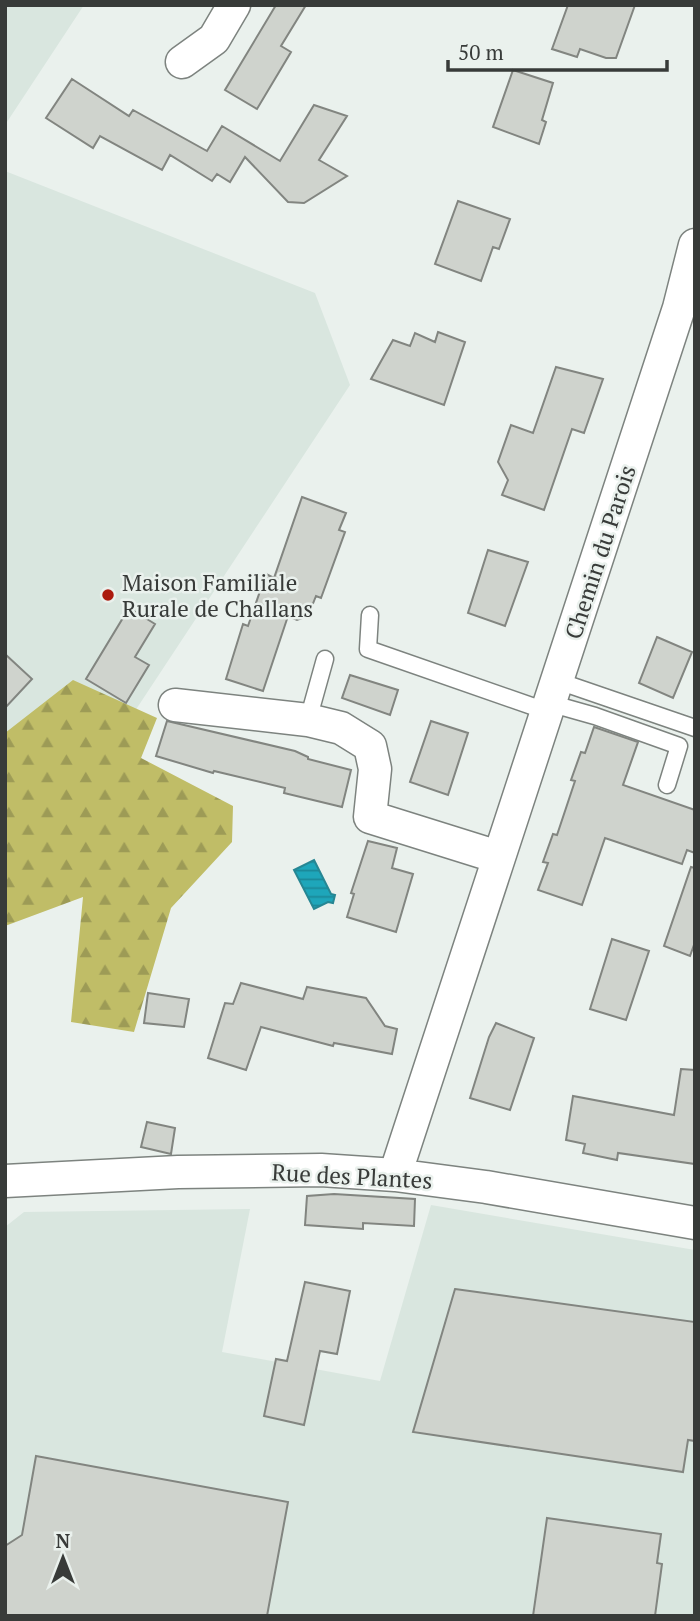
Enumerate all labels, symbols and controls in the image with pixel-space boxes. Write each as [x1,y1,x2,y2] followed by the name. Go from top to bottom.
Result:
[448,28,667,72] scale bar
[458,38,504,66] text: 50 m
[557,461,643,643] street label: Chemin du Parois
[122,567,313,624] place label: Maison Familiale Rurale de Challans
[100,587,116,603] marker: Maison Familiale Rurale de Challans
[271,1156,433,1196] street label: Rue des Plantes
[28,1523,98,1593] north arrow
[56,1528,71,1553] text: N

